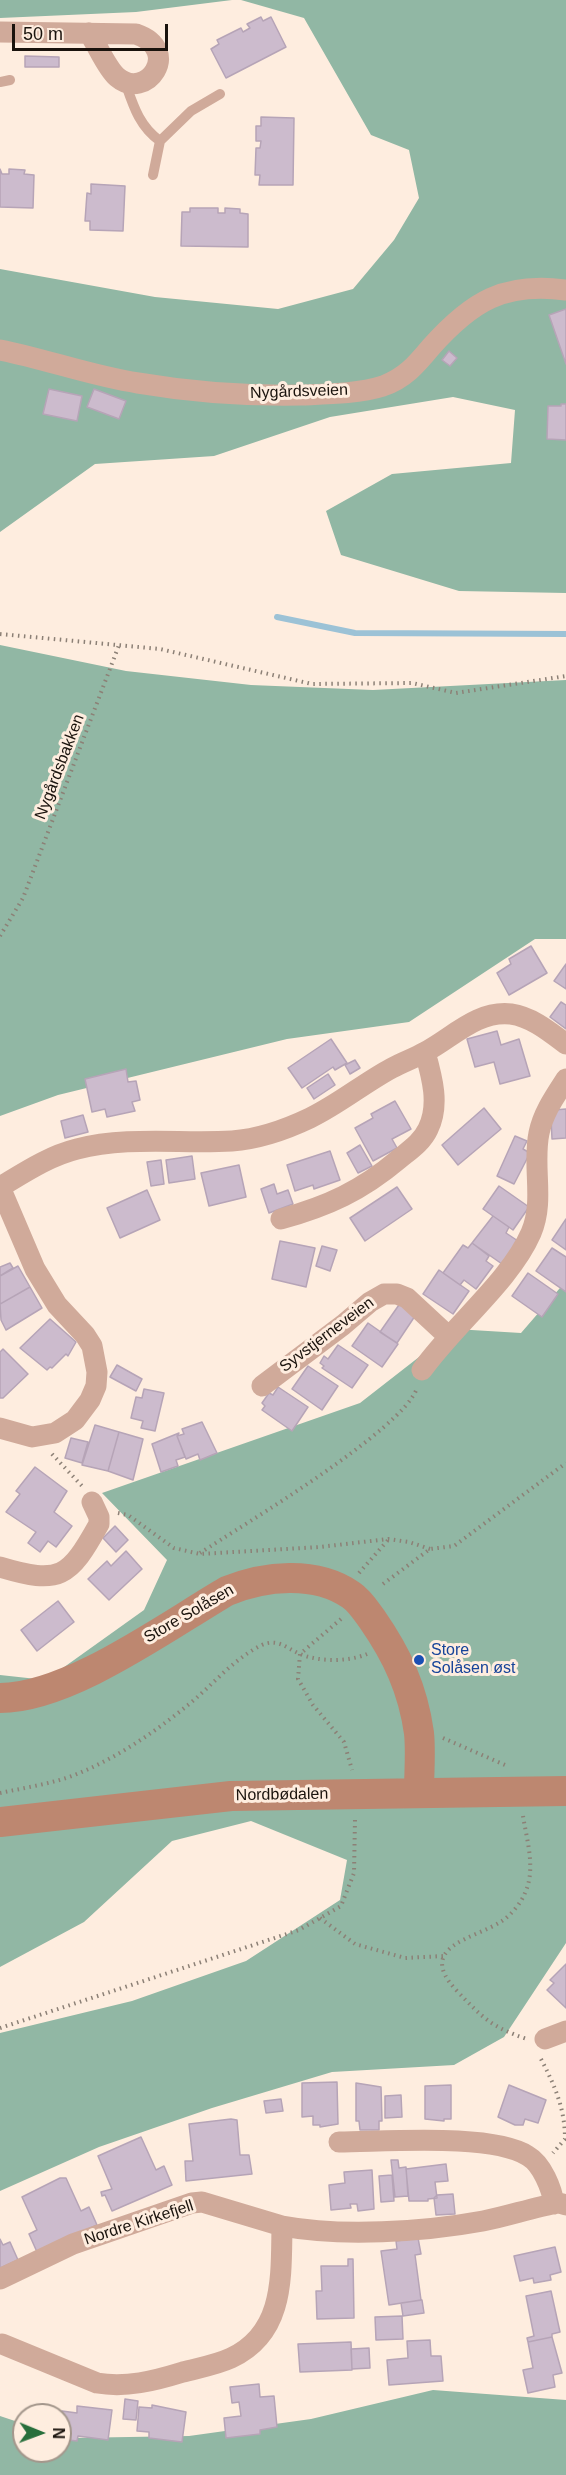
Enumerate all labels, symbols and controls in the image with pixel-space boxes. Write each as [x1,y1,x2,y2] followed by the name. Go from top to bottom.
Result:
[15,12,171,50] scale bar
[23,24,63,44] text: 50 m
[250,381,348,403] street label: Nygårdsveien
[31,712,89,822] street label: Nygårdsbakken
[276,1293,378,1377] street label: Syvstjerneveien
[141,1581,237,1647] street label: Store Solåsen
[431,1641,515,1679] place label: Store Solåsen øst
[412,1653,426,1667] marker: Store Solåsen øst
[236,1785,328,1805] street label: Nordbødalen
[82,2196,196,2250] street label: Nordre Kirkefjell
[12,2403,72,2463] north arrow
[50,2427,67,2439] text: N

